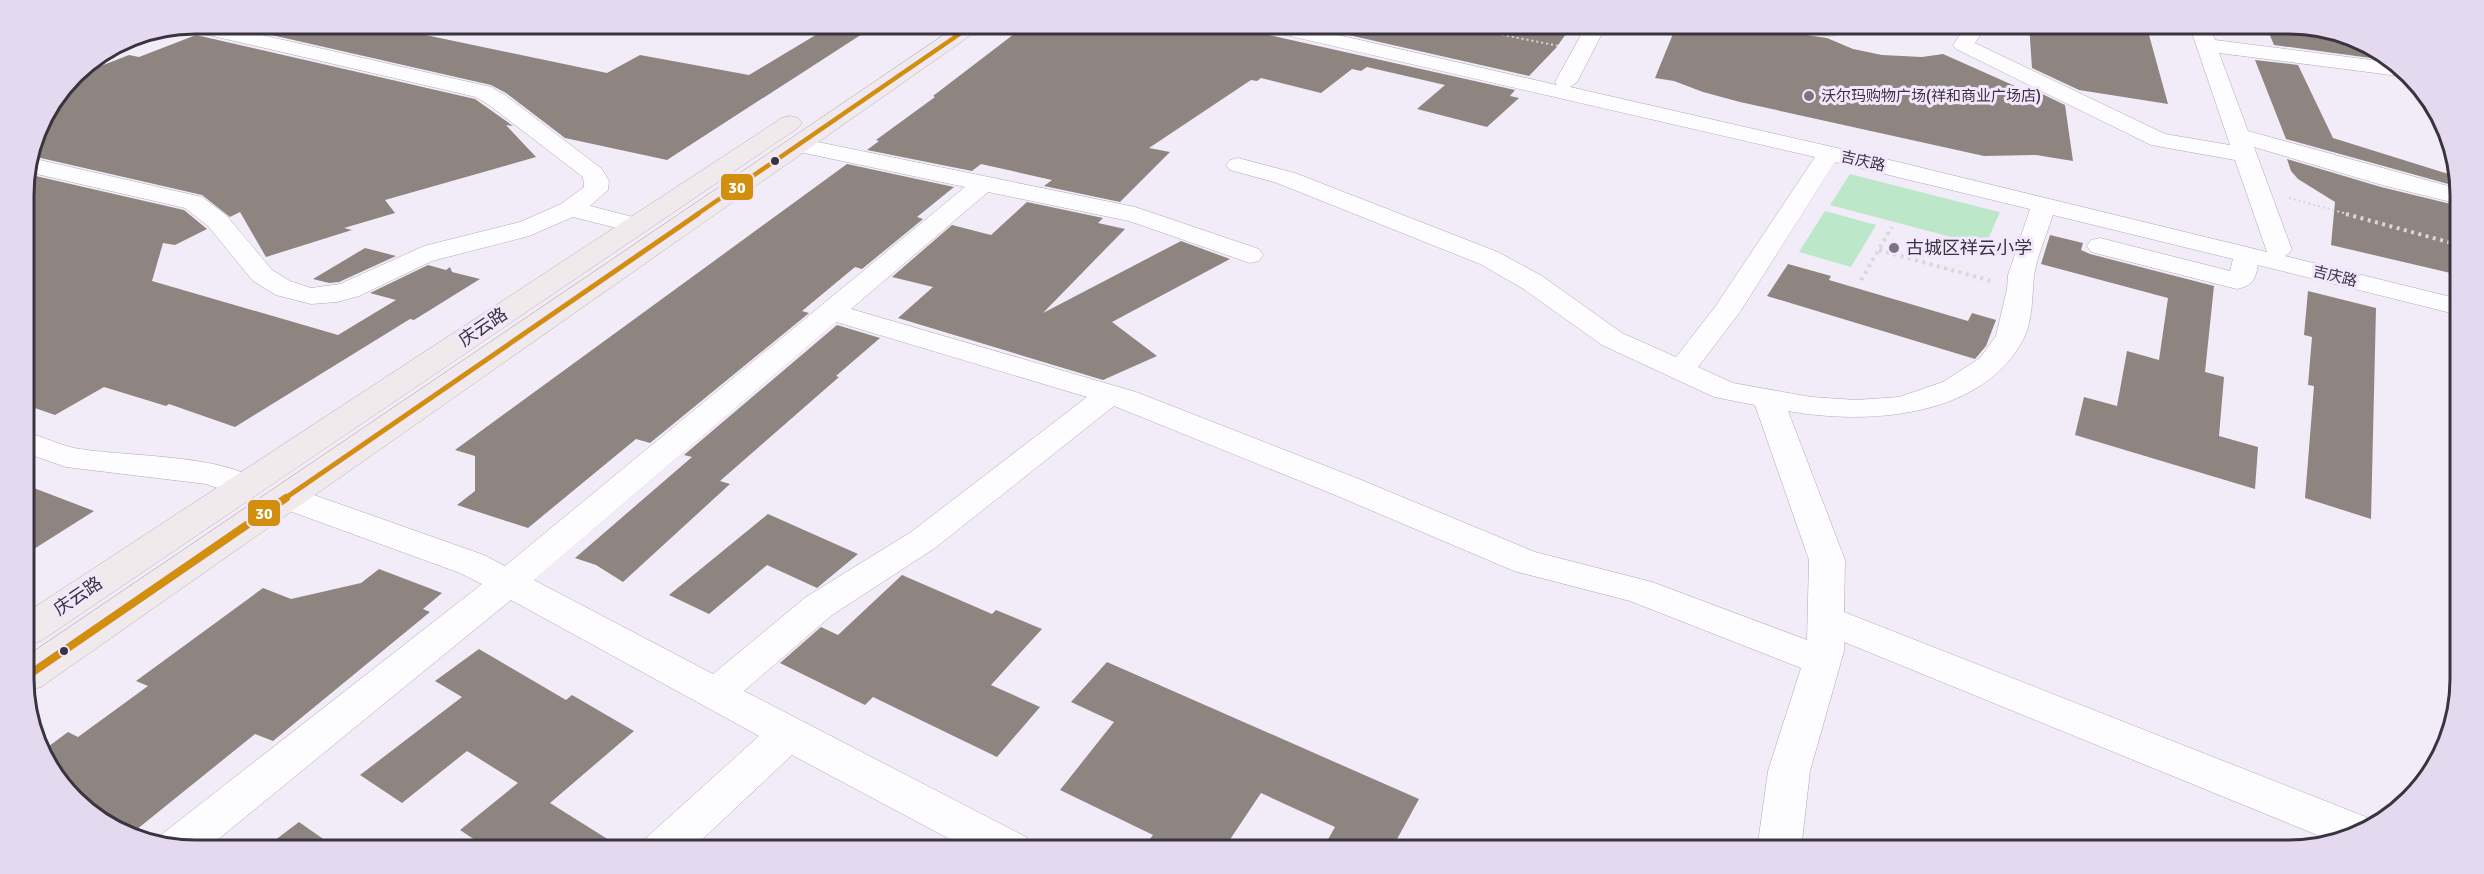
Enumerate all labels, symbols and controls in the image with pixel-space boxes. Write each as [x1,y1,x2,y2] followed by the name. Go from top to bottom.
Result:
[1821,87,2041,105] place label: 沃尔玛购物广场(祥和商业广场店)
[1802,89,1816,103] marker: 沃尔玛购物广场(祥和商业广场店)
[1839,147,1887,175] street label: 吉庆路
[769,155,781,167] unlabelled marker
[720,173,754,201] line badge: 30
[728,178,746,198] text: 30
[1906,237,2032,259] place label: 古城区祥云小学
[1887,241,1901,255] marker: 古城区祥云小学
[2311,262,2359,290] street label: 吉庆路
[454,303,512,351] street label: 庆云路
[247,499,281,527] line badge: 30
[255,504,273,524] text: 30
[49,572,107,620] street label: 庆云路
[58,645,70,657] unlabelled marker

